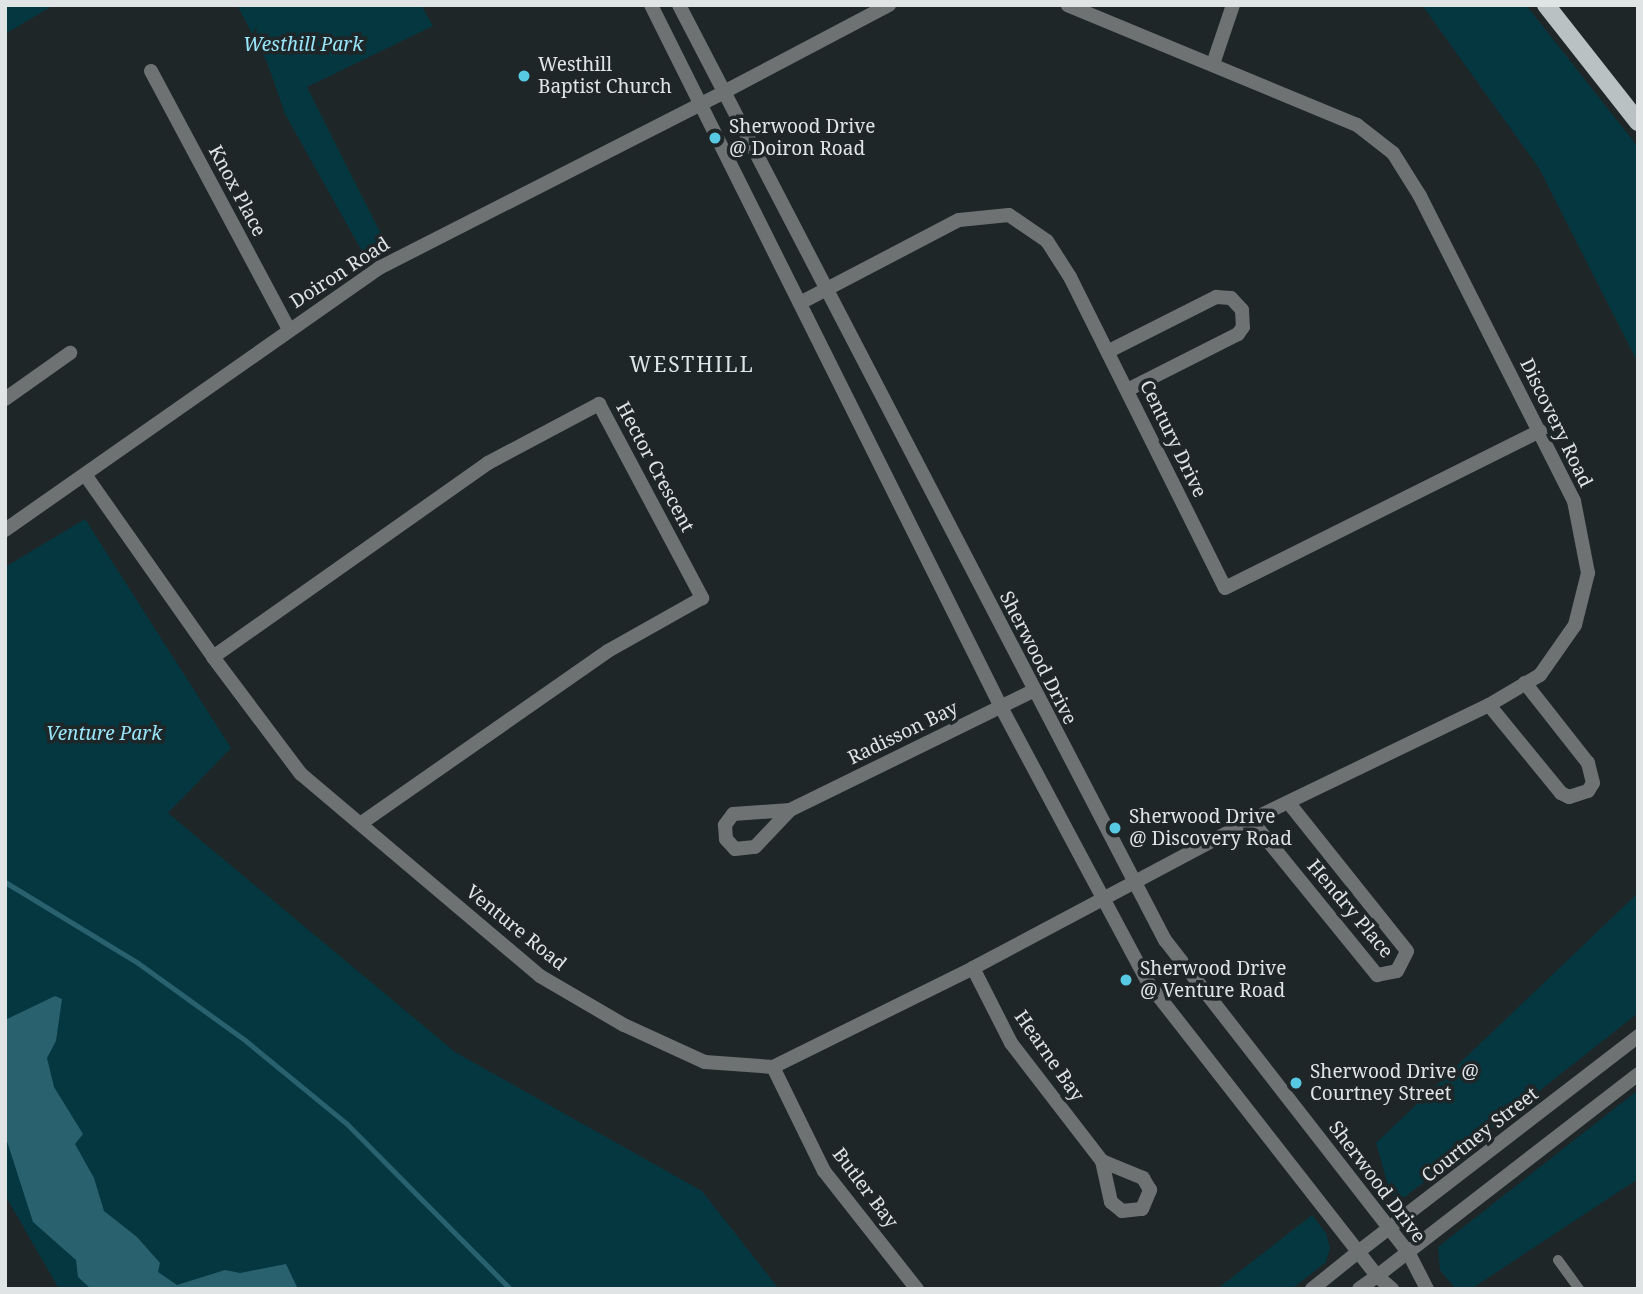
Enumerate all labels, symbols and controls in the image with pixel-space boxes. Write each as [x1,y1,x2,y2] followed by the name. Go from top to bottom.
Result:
[243,34,363,56] park label: Westhill Park
[538,54,672,98] place label: Westhill Baptist Church
[516,68,532,84] marker: Westhill Baptist Church
[729,116,875,160] place label: Sherwood Drive @ Doiron Road
[707,130,723,146] marker: Sherwood Drive @ Doiron Road
[203,141,271,241] street label: Knox Place
[286,232,394,314] street label: Doiron Road
[630,351,754,377] district label: WESTHILL
[1515,355,1597,491] street label: Discovery Road
[1135,377,1211,501] street label: Century Drive
[611,398,699,536] street label: Hector Crescent
[995,588,1081,728] street label: Sherwood Drive
[844,697,962,769] street label: Radisson Bay
[46,723,162,745] park label: Venture Park
[1129,806,1292,850] place label: Sherwood Drive @ Discovery Road
[1107,820,1123,836] marker: Sherwood Drive @ Discovery Road
[1302,855,1398,963] street label: Hendry Place
[461,881,571,975] street label: Venture Road
[1140,958,1286,1002] place label: Sherwood Drive @ Venture Road
[1118,972,1134,988] marker: Sherwood Drive @ Venture Road
[1009,1006,1089,1106] street label: Hearne Bay
[1310,1061,1479,1105] place label: Sherwood Drive @ Courtney Street
[1288,1075,1304,1091] marker: Sherwood Drive @ Courtney Street
[1417,1082,1543,1188] street label: Courtney Street
[1324,1117,1430,1247] street label: Sherwood Drive
[827,1143,903,1233] street label: Butler Bay

